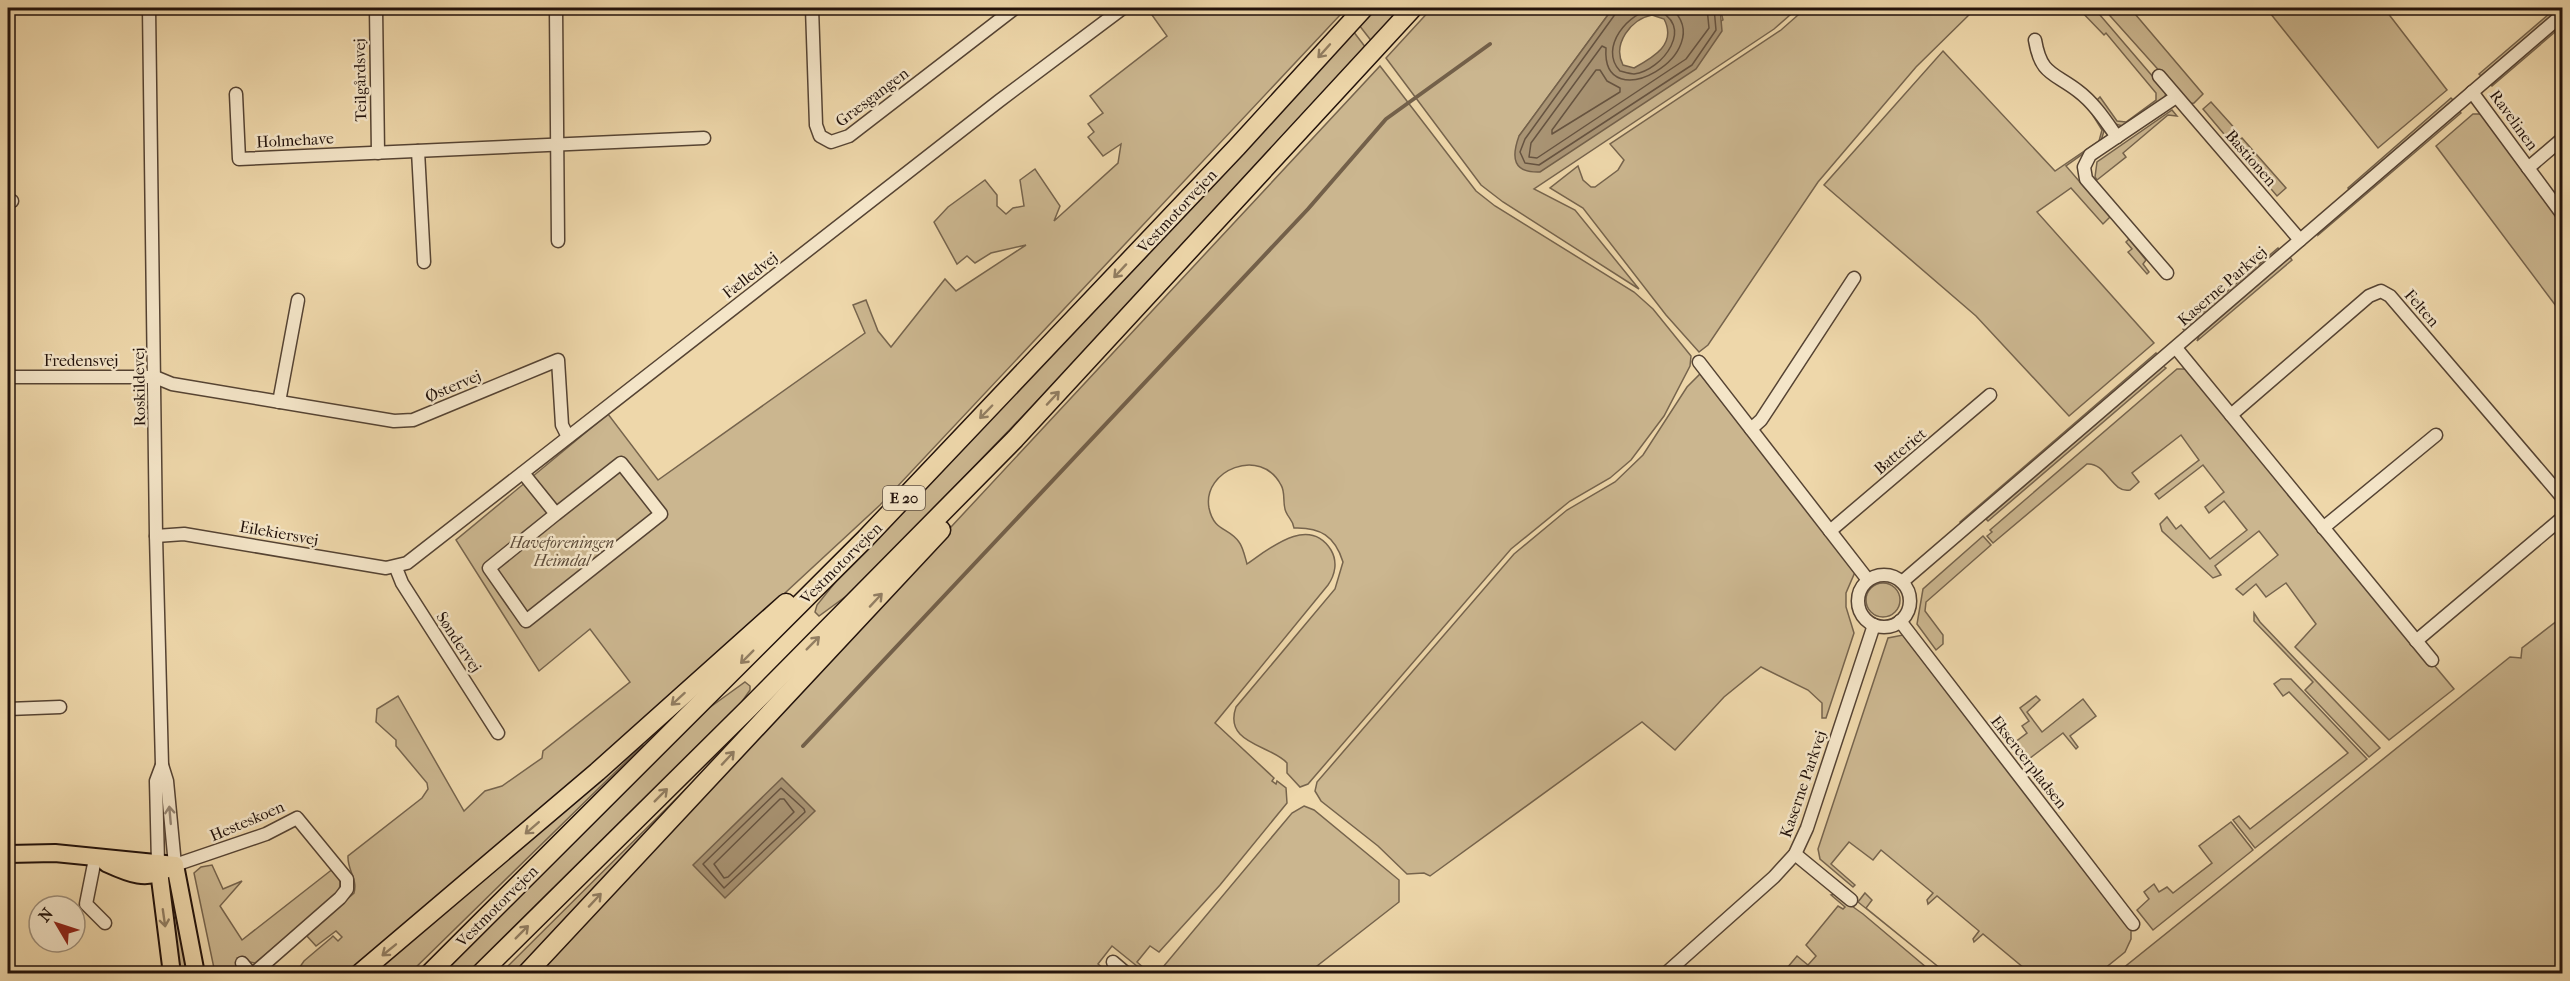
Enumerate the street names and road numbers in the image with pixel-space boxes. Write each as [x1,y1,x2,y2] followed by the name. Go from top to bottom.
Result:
[350,38,370,122] street label: Teilgårdsvej
[832,63,913,131] street label: Græsgangen
[2486,86,2543,155] street label: Ravelinen
[2221,126,2281,191] street label: Bastionen
[256,128,334,152] street label: Holmehave
[1133,165,1221,258] street label: Vestmotorvejen
[2174,242,2270,330] street label: Kaserne Parkvej
[719,248,781,302] street label: Fælledvej
[2401,285,2444,331] street label: Felten
[129,347,149,427] street label: Roskildevej
[44,351,118,370] street label: Fredensvej
[422,366,484,406] street label: Østervej
[1870,424,1930,478] street label: Batteriet
[883,486,925,510] road number: E 20
[238,517,320,549] street label: Eilekiersvej
[796,518,886,608] street label: Vestmotorvejen
[432,608,486,676] street label: Søndervej
[1987,712,2072,813] street label: Eksercerpladsen
[1776,728,1830,840] street label: Kaserne Parkvej
[207,797,288,845] street label: Hesteskoen
[452,861,542,951] street label: Vestmotorvejen

